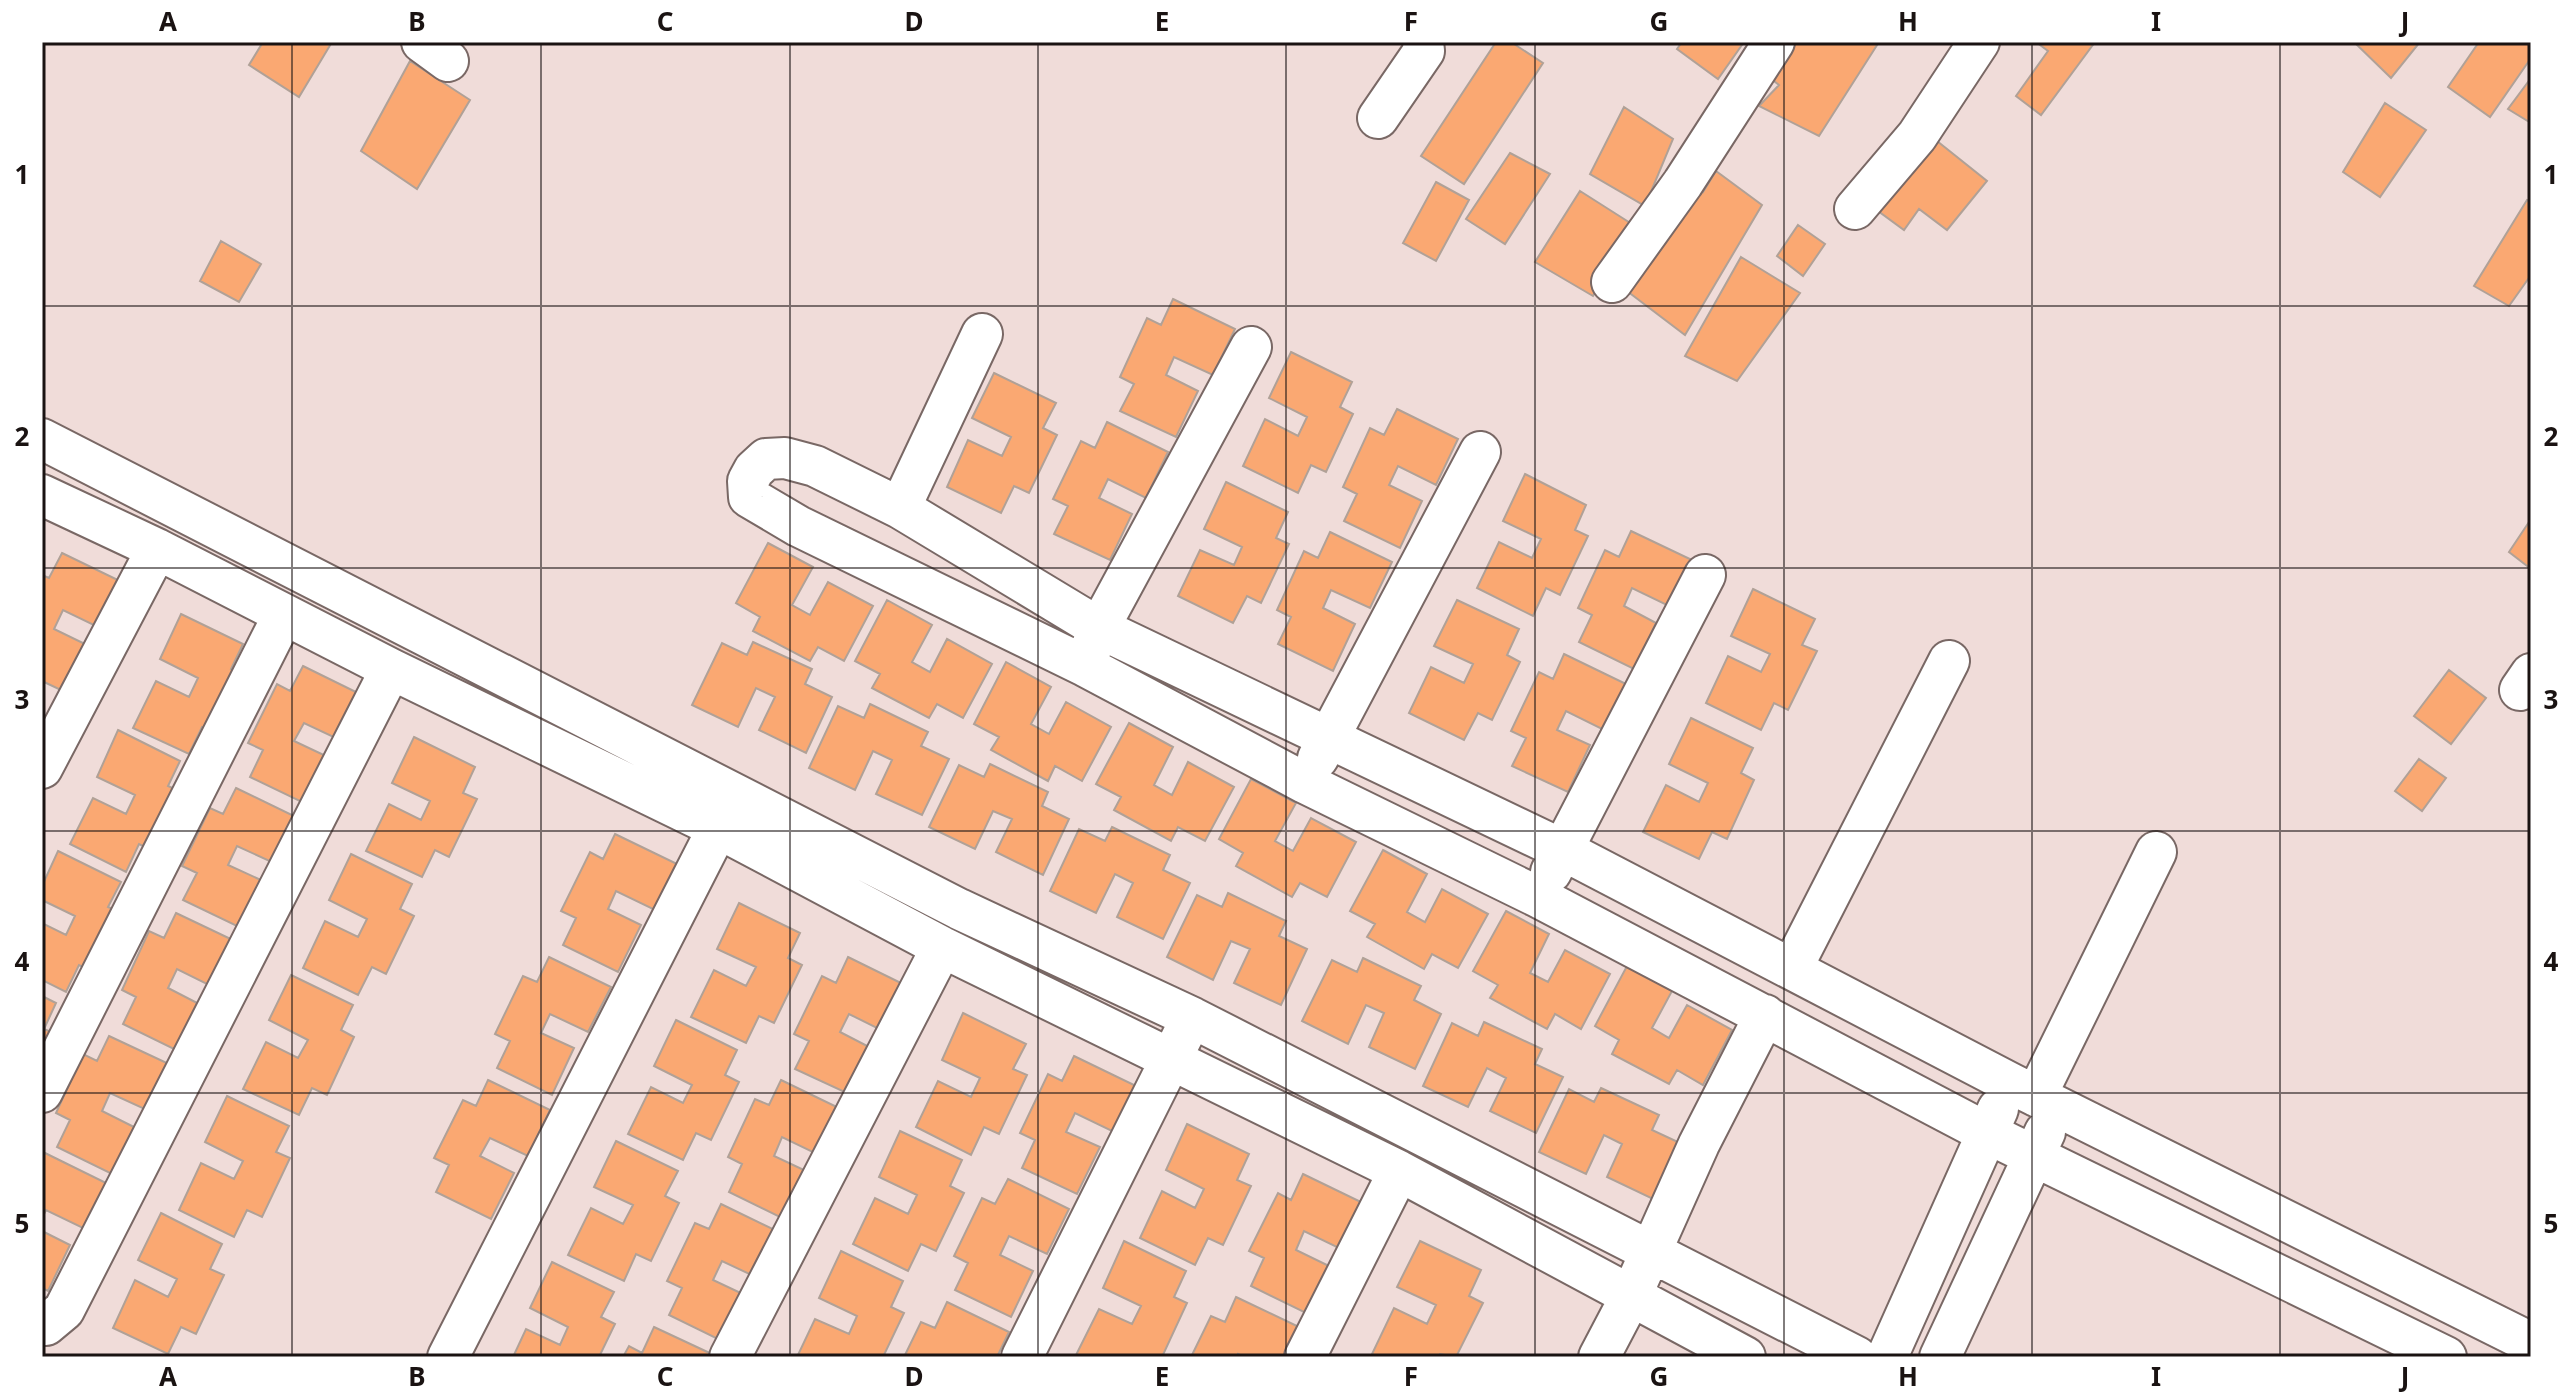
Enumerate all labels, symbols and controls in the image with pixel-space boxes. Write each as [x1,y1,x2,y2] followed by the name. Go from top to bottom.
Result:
[159,3,177,39] text: A
[408,3,426,39] text: B
[657,3,673,39] text: C
[904,3,924,39] text: D
[1155,3,1169,39] text: E
[1404,3,1418,39] text: F
[1650,3,1668,39] text: G
[1898,3,1918,39] text: H
[2151,3,2161,39] text: I
[2399,3,2409,39] text: J
[15,156,29,192] text: 1
[2544,156,2558,192] text: 1
[15,418,30,454] text: 2
[2544,418,2559,454] text: 2
[15,681,29,717] text: 3
[2544,681,2558,717] text: 3
[15,943,30,979] text: 4
[2544,943,2559,979] text: 4
[15,1205,29,1241] text: 5
[2544,1205,2558,1241] text: 5
[159,1358,177,1394] text: A
[408,1358,426,1394] text: B
[657,1358,673,1394] text: C
[904,1358,924,1394] text: D
[1155,1358,1169,1394] text: E
[1404,1358,1418,1394] text: F
[1650,1358,1668,1394] text: G
[1898,1358,1918,1394] text: H
[2151,1358,2161,1394] text: I
[2399,1358,2409,1394] text: J

